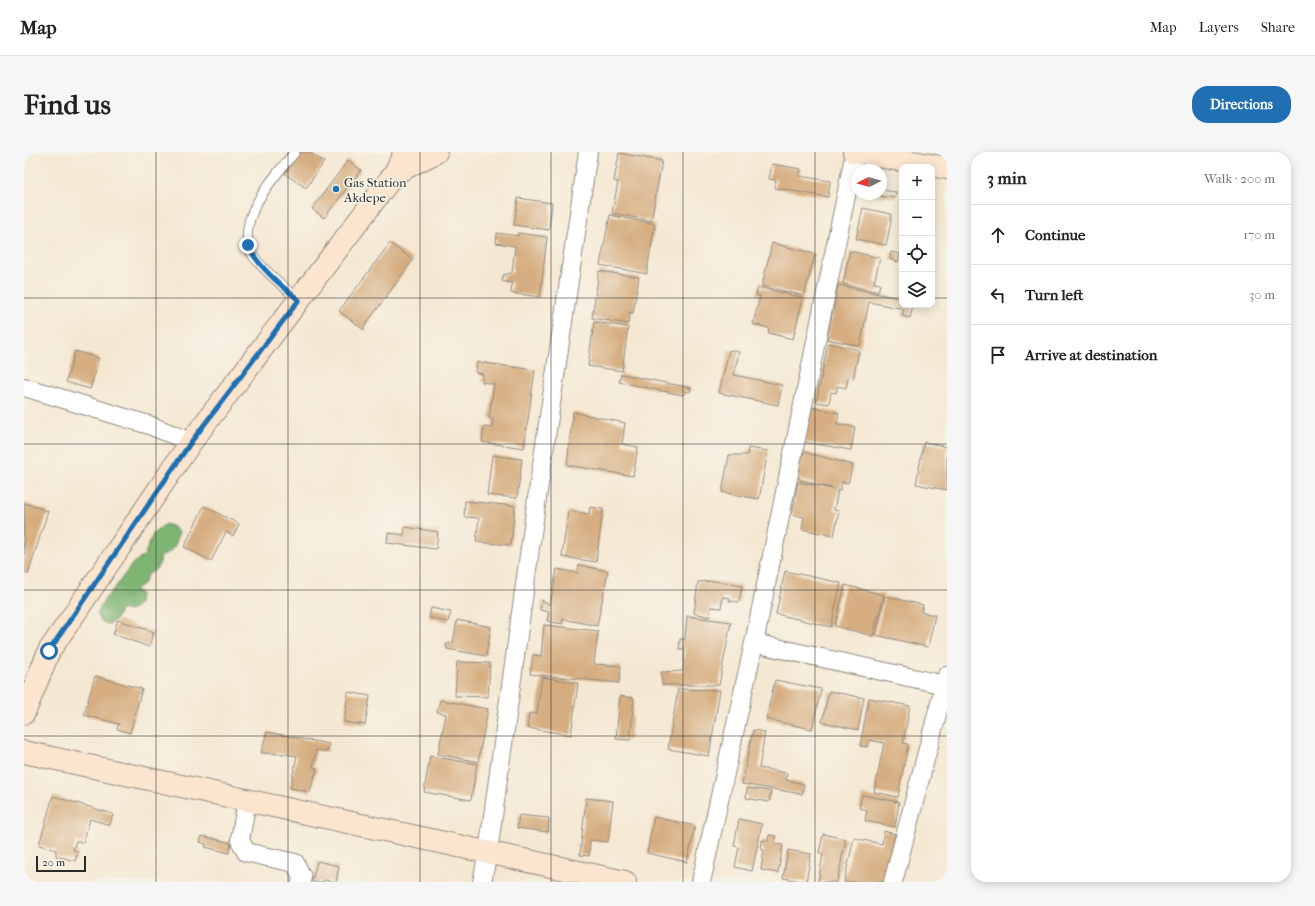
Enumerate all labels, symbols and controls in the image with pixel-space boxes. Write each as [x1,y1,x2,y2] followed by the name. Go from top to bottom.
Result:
[20,17,56,39] text: Map
[1150,19,1177,36] text: Map
[1199,19,1239,36] text: Layers
[1261,19,1295,36] text: Share
[1192,86,1291,123] button: Directions
[24,88,111,121] text: Find us
[851,164,887,200] north arrow
[899,164,935,308] map controls
[899,164,935,200] button: +
[987,168,1027,188] text: 3 min
[1204,171,1275,186] text: Walk · 200 m
[343,175,407,205] place label: Gas Station Akdepe
[331,184,341,194] marker: Gas Station Akdepe
[899,200,935,236] button: −
[987,224,1009,246] icon: ahead
[1025,226,1085,244] text: Continue
[1243,227,1275,242] text: 170 m
[239,236,257,254] route end
[899,236,935,272] button: locate
[899,272,935,308] button: layers
[987,284,1009,306] icon: left
[1025,286,1083,304] text: Turn left
[1249,287,1275,302] text: 30 m
[987,344,1009,366] icon: arrive
[1025,346,1157,364] text: Arrive at destination
[40,642,58,660] route start
[36,854,86,873] scale bar
[42,856,65,869] text: 20 m

